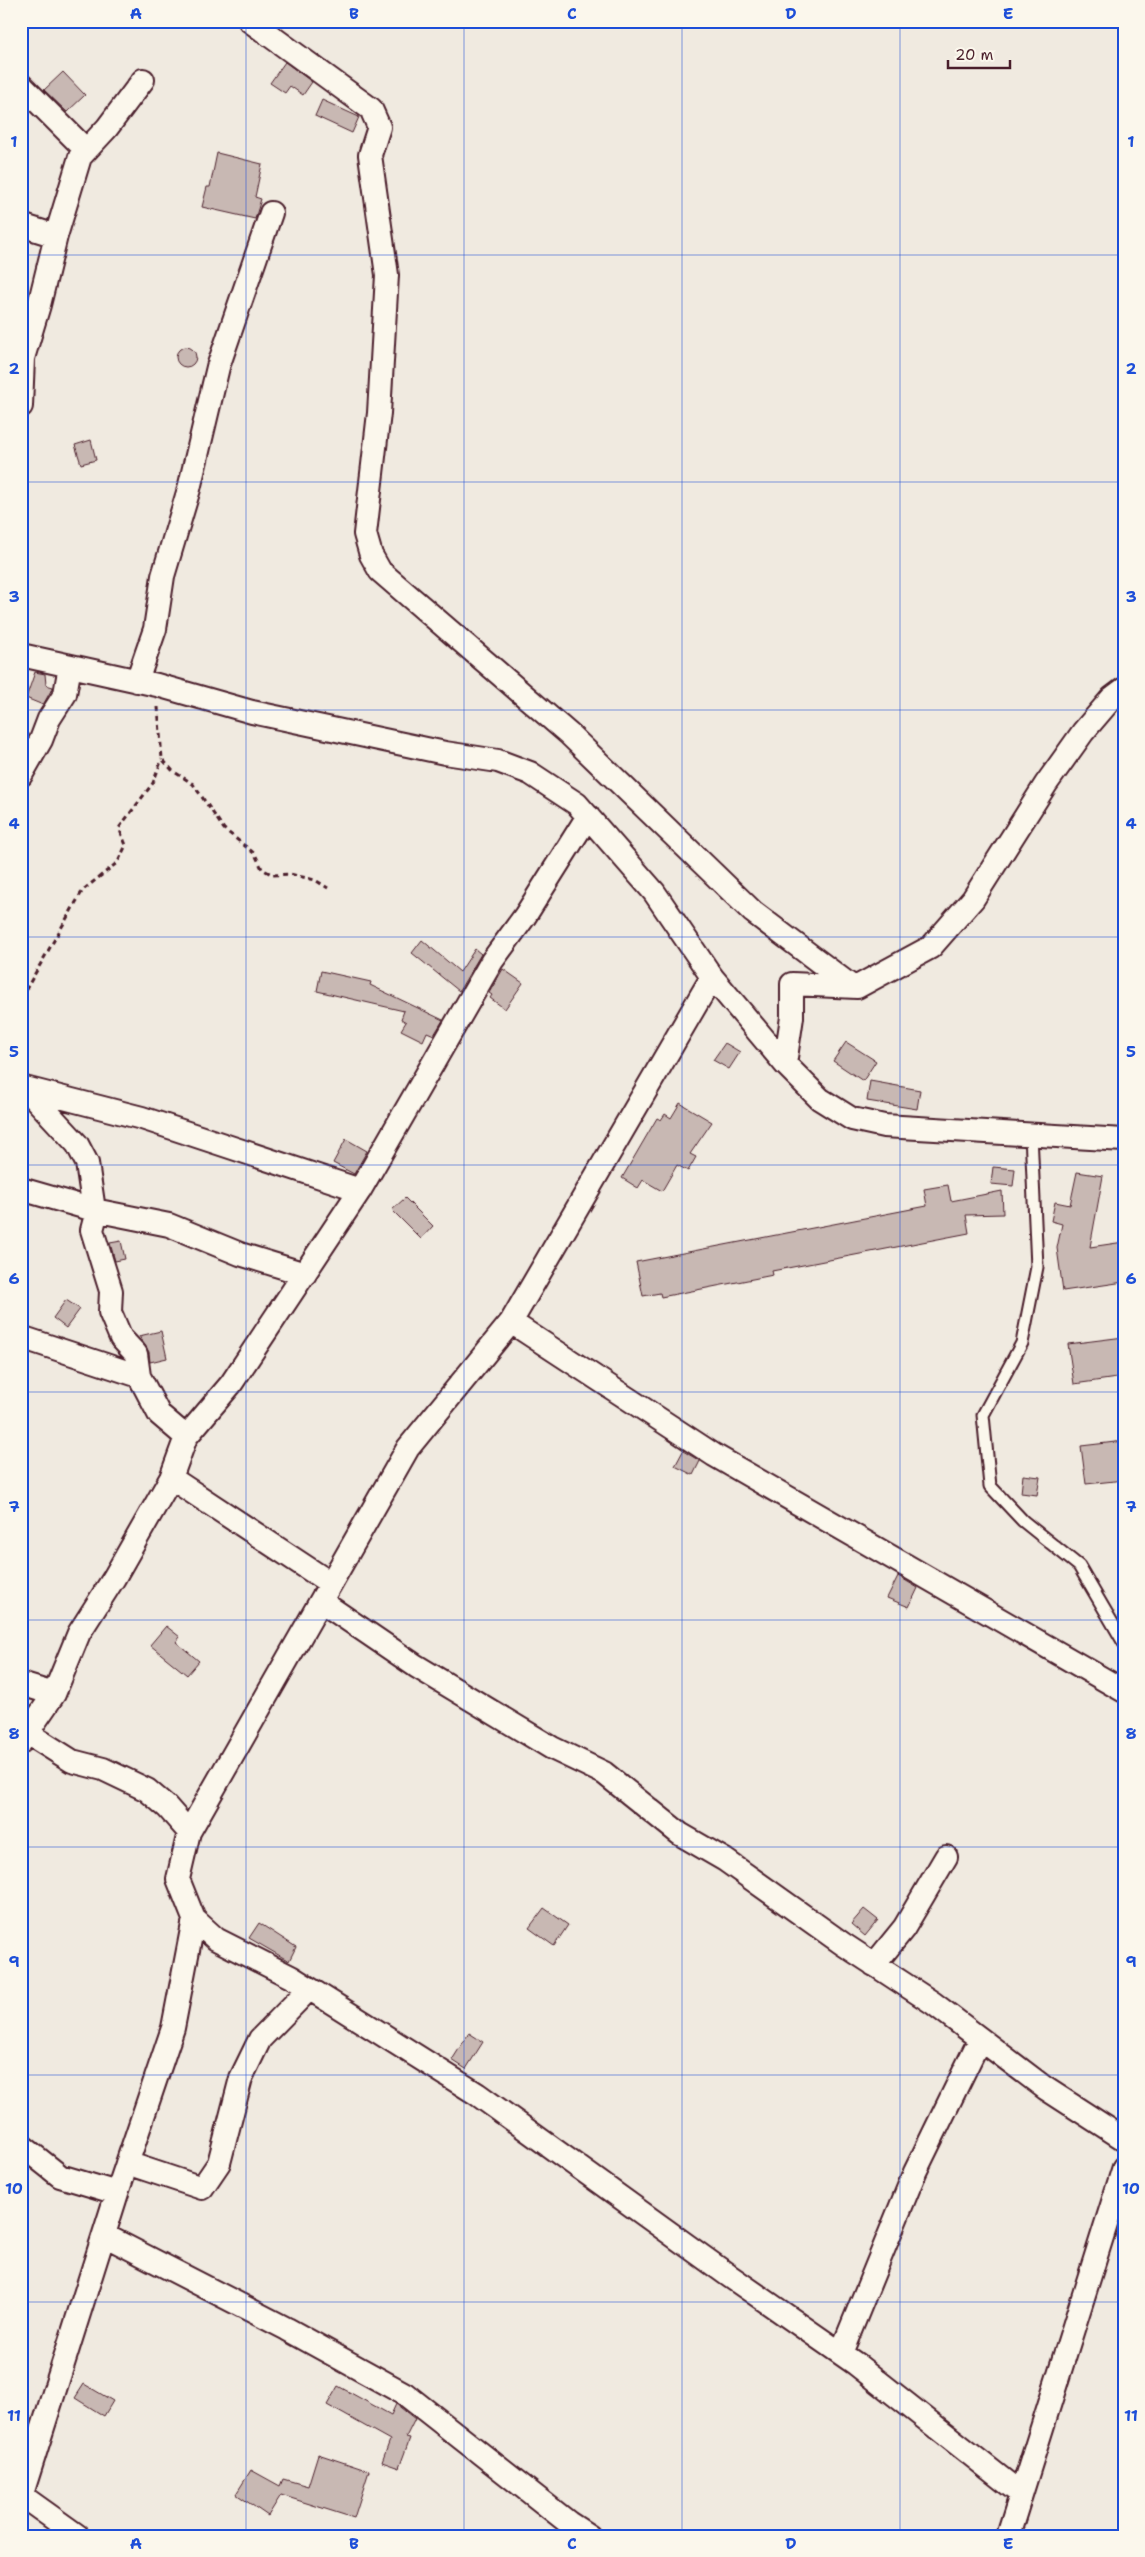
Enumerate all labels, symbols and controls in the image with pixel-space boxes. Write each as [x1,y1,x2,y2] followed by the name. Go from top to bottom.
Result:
[130,3,142,24] text: A
[349,3,359,24] text: B
[567,3,577,24] text: C
[785,3,797,24] text: D
[1003,3,1013,24] text: E
[948,38,1010,70] scale bar
[955,45,994,65] text: 20 m
[10,131,18,152] text: 1
[1127,131,1135,152] text: 1
[8,358,20,379] text: 2
[1125,358,1137,379] text: 2
[8,586,20,607] text: 3
[1125,586,1137,607] text: 3
[8,813,20,834] text: 4
[1125,813,1137,834] text: 4
[9,1041,19,1062] text: 5
[1126,1041,1136,1062] text: 5
[8,1268,20,1289] text: 6
[1125,1268,1137,1289] text: 6
[8,1496,20,1517] text: 7
[1125,1496,1137,1517] text: 7
[8,1723,20,1744] text: 8
[1125,1723,1137,1744] text: 8
[8,1951,20,1972] text: 9
[1125,1951,1137,1972] text: 9
[5,2178,23,2199] text: 10
[1122,2178,1140,2199] text: 10
[7,2405,21,2426] text: 11
[1124,2405,1138,2426] text: 11
[130,2533,142,2554] text: A
[349,2533,359,2554] text: B
[567,2533,577,2554] text: C
[785,2533,797,2554] text: D
[1003,2533,1013,2554] text: E

